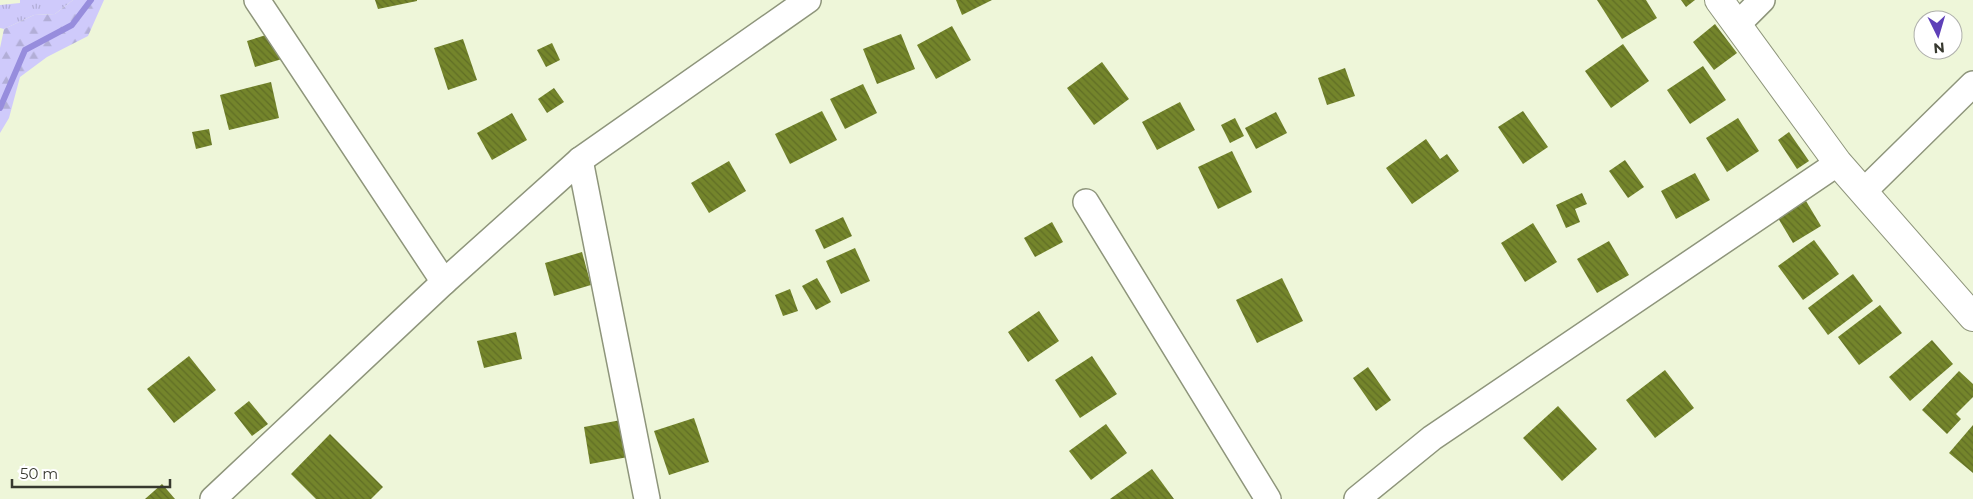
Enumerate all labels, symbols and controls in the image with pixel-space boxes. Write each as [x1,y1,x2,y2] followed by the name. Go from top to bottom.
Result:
[1913,10,1963,60] north arrow
[1933,38,1946,57] text: N
[12,456,170,488] scale bar
[20,464,58,483] text: 50 m

